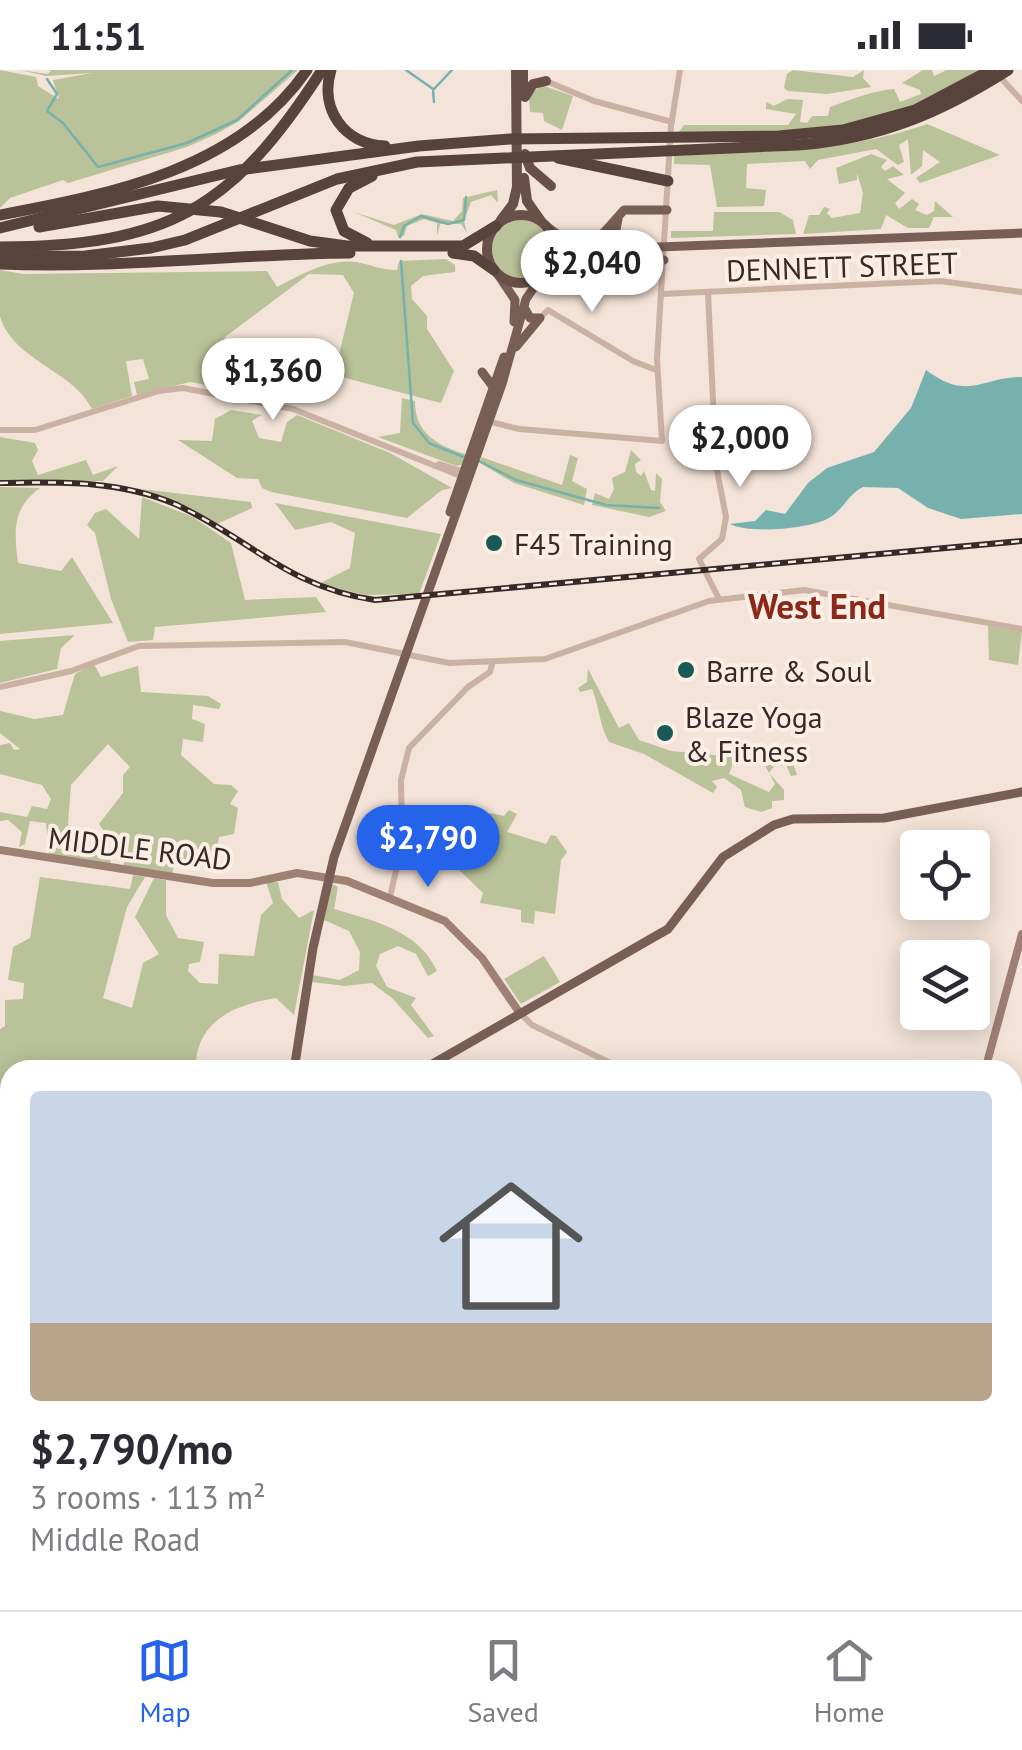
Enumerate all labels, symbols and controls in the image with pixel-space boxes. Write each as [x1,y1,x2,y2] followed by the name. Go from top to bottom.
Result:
[50,11,146,60] text: 11:51
[511,230,673,315] pin: $2,040
[543,241,641,283] text: $2,040
[725,242,959,290] street label: DENNETT STREET
[192,338,354,423] pin: $1,360
[224,349,322,391] text: $1,360
[659,405,821,490] pin: $2,000
[691,416,789,458] text: $2,000
[514,524,673,563] place label: F45 Training
[483,532,505,554] marker: F45 Training
[748,583,886,629] district label: West End
[706,651,872,690] place label: Barre & Soul
[675,659,697,681] marker: Barre & Soul
[685,697,823,770] place label: Blaze Yoga & Fitness
[654,722,676,744] marker: Blaze Yoga & Fitness
[347,805,509,890] pin: $2,790
[379,816,477,858] text: $2,790
[46,817,234,879] street label: MIDDLE ROAD
[900,830,990,1030] map controls
[900,830,990,920] button: locate
[900,940,990,1030] button: layers
[421,1156,601,1336] icon: home
[30,1421,233,1476] text: $2,790/mo
[30,1476,266,1518] text: 3 rooms · 113 m²
[30,1518,200,1560] text: Middle Road
[137,1633,192,1730] tab: Map
[467,1633,539,1730] tab: Saved
[814,1633,884,1730] tab: Home

